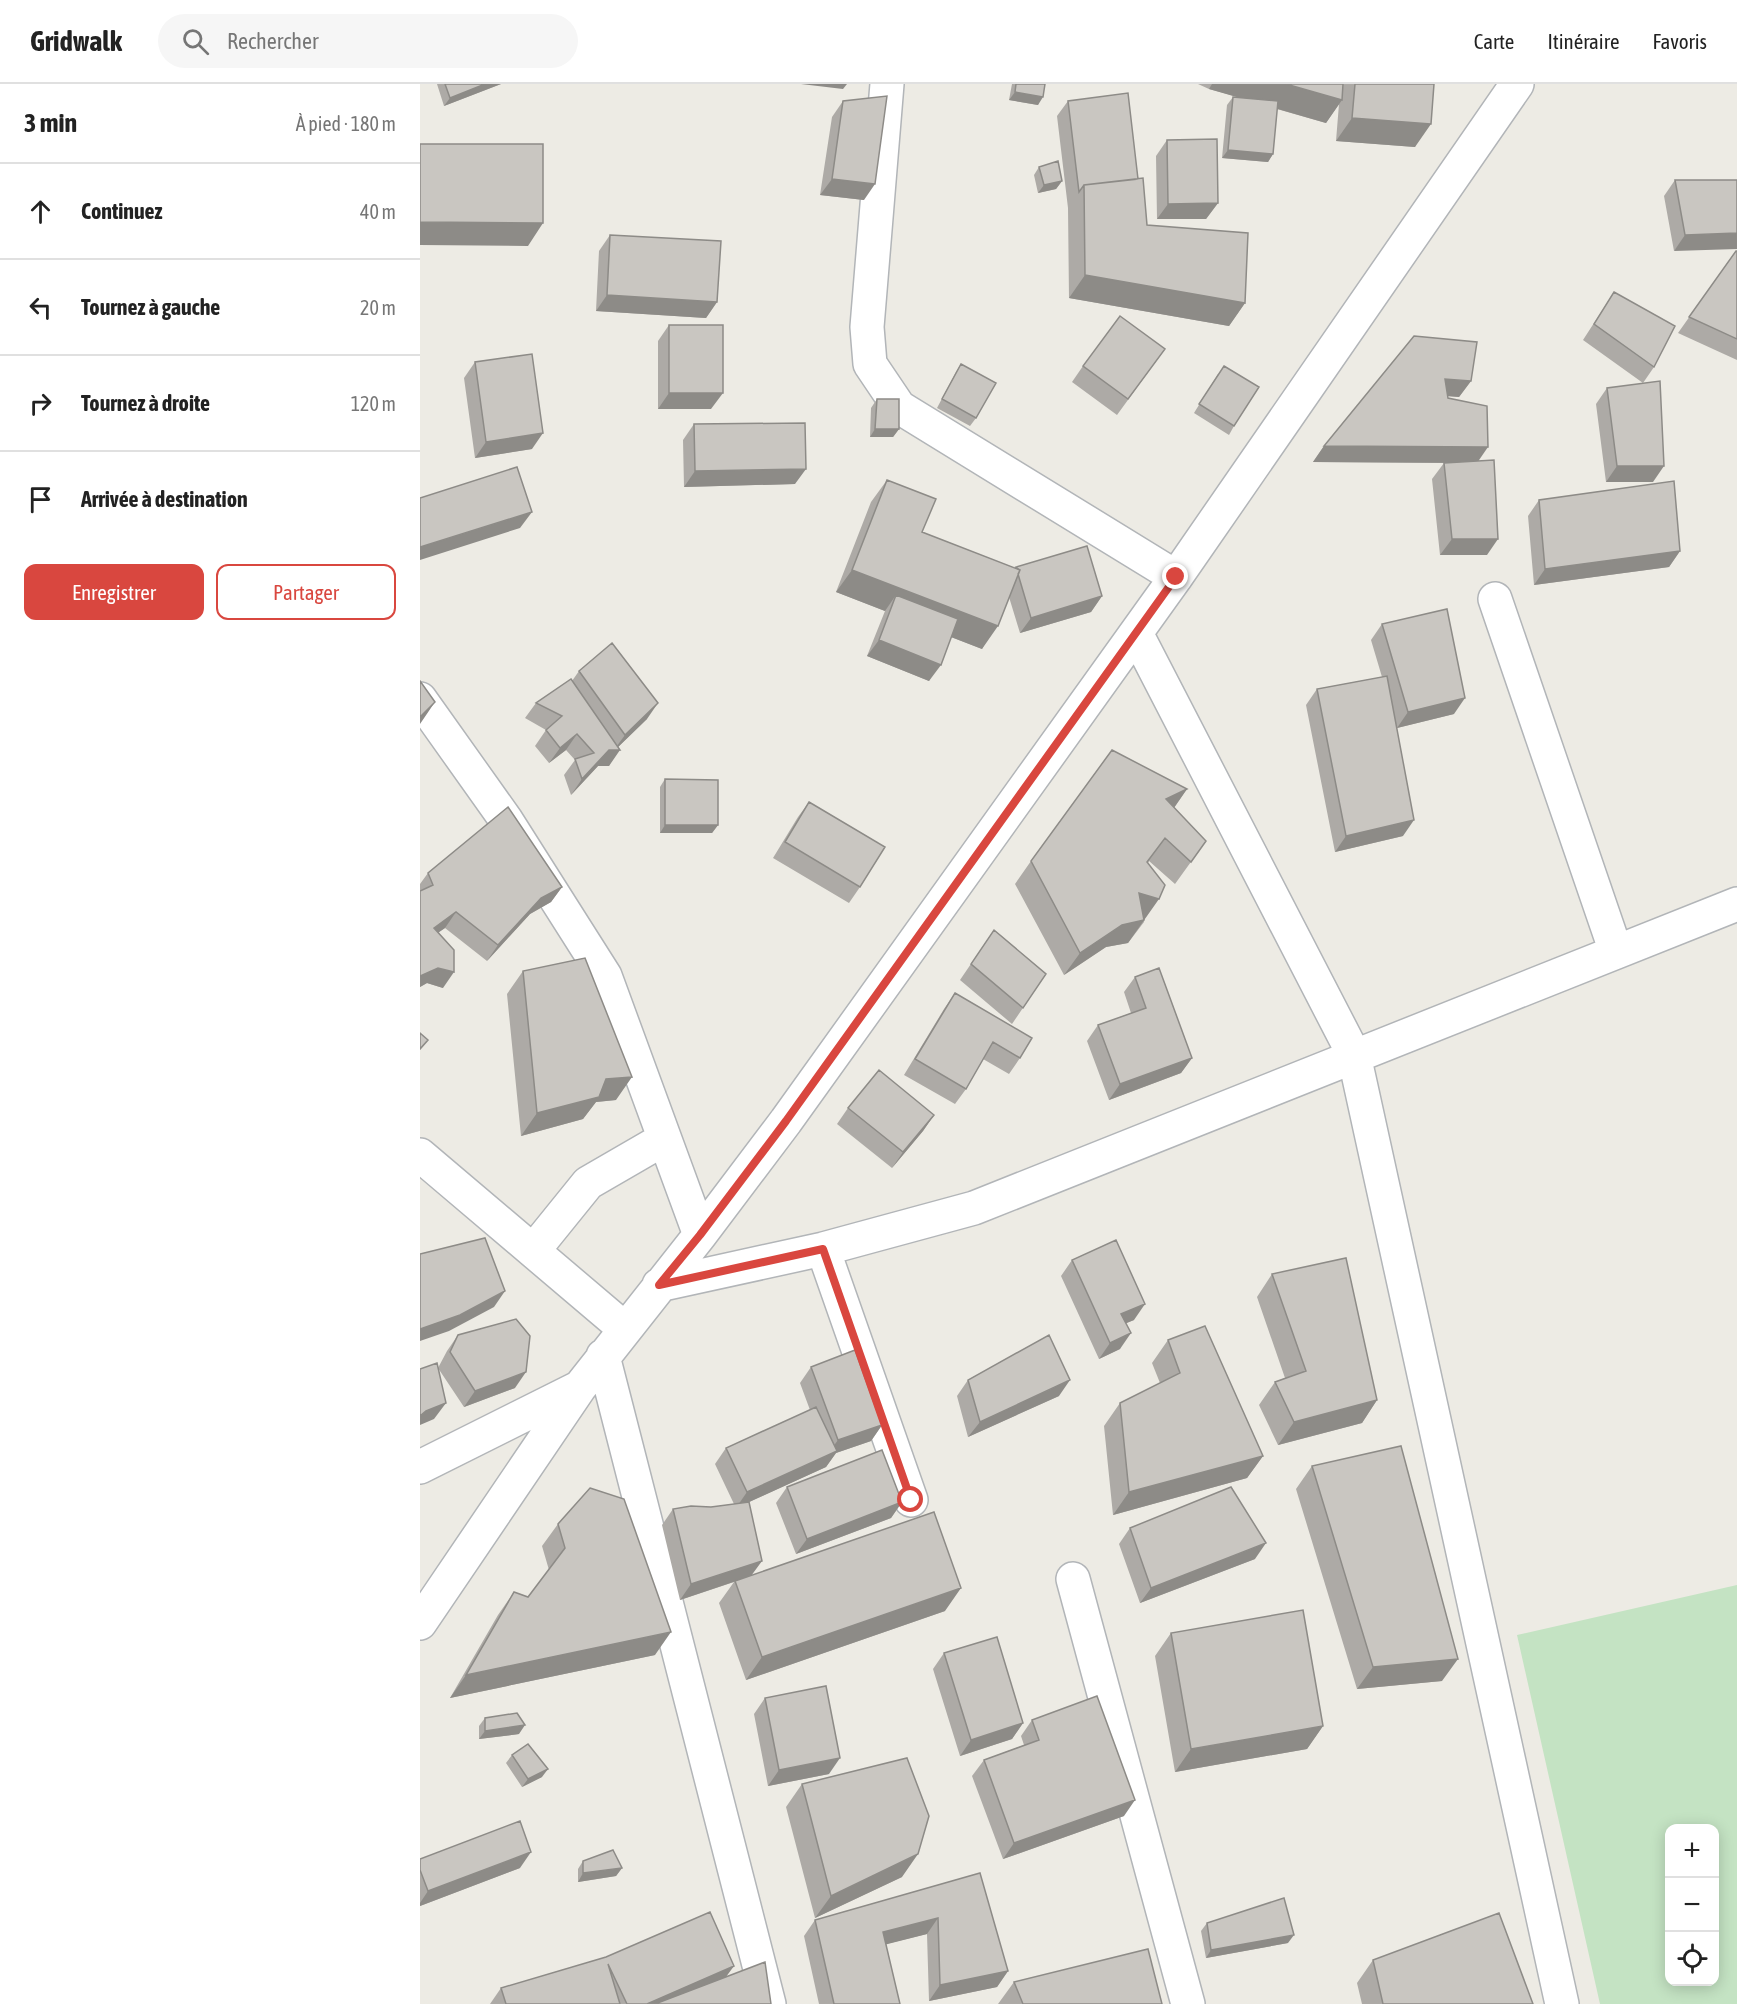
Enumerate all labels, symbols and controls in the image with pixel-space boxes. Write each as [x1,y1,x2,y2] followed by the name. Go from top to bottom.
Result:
[158,14,578,68] search box
[30,25,122,57] text: Gridwalk
[179,25,212,58] icon: search
[227,28,318,54] text: Rechercher
[1474,29,1514,53] text: Carte
[1547,29,1619,53] text: Itinéraire
[1652,29,1707,53] text: Favoris
[24,108,77,138] text: 3 min
[296,112,396,135] text: À pied · 180 m
[24,195,57,228] icon: ahead
[81,198,163,224] text: Continuez
[360,200,396,223] text: 40 m
[24,291,57,324] icon: left
[81,294,220,320] text: Tournez à gauche
[360,296,396,319] text: 20 m
[24,387,57,420] icon: right
[81,390,210,416] text: Tournez à droite
[351,392,396,415] text: 120 m
[24,483,57,516] icon: arrive
[81,486,248,512] text: Arrivée à destination
[1162,563,1188,589] route end
[24,564,204,620] button: Enregistrer
[216,564,396,620] button: Partager
[897,1486,923,1512] route start
[1665,1824,1719,1986] map controls
[1665,1824,1719,1878] button: +
[1665,1878,1719,1932] button: −
[1665,1932,1719,1986] button: locate

